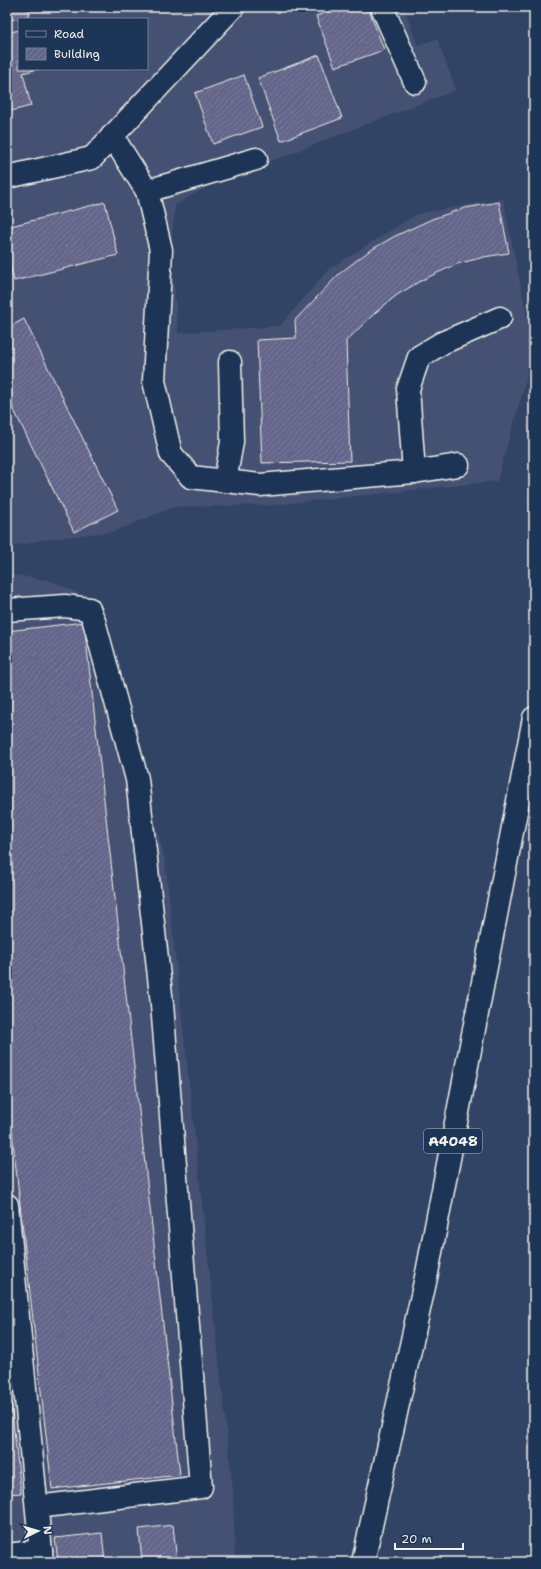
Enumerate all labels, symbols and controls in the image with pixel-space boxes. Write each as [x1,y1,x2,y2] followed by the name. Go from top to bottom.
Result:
[18,18,148,70] legend
[54,26,85,42] text: Road
[54,46,100,62] text: Building
[424,1129,482,1153] road number: A4048
[18,1511,58,1551] north arrow
[40,1525,55,1535] text: N
[395,1525,463,1551] scale bar
[401,1531,432,1547] text: 20 m

